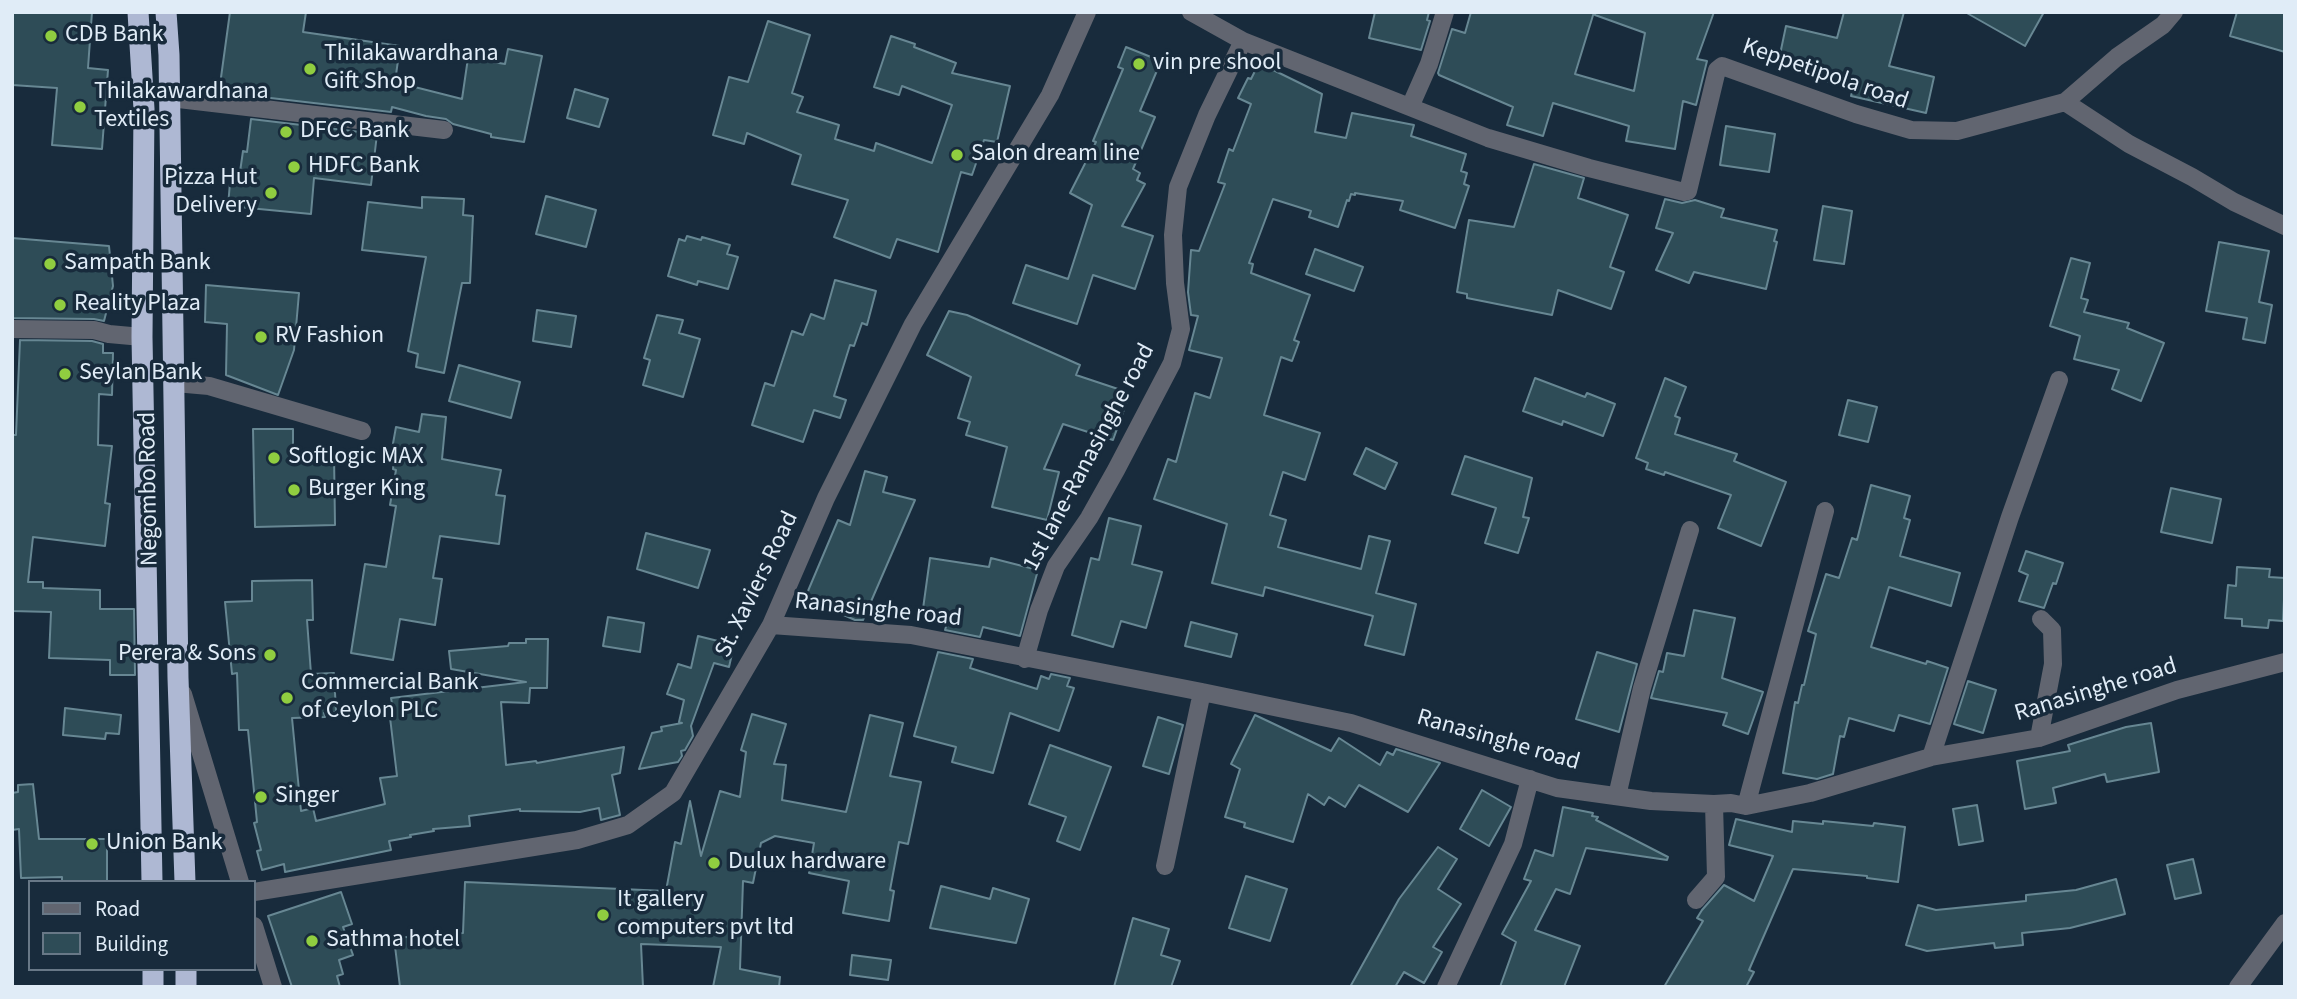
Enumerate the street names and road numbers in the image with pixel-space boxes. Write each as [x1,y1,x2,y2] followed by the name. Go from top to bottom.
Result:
[1738,33,1912,117] street label: Keppetipola road
[1018,339,1162,577] street label: 1st lane-Ranasinghe road
[134,412,166,566] street label: Negombo Road
[710,507,806,663] street label: St. Xaviers Road
[793,588,963,634] street label: Ranasinghe road
[2011,653,2181,729] street label: Ranasinghe road
[1413,704,1583,778] street label: Ranasinghe road

